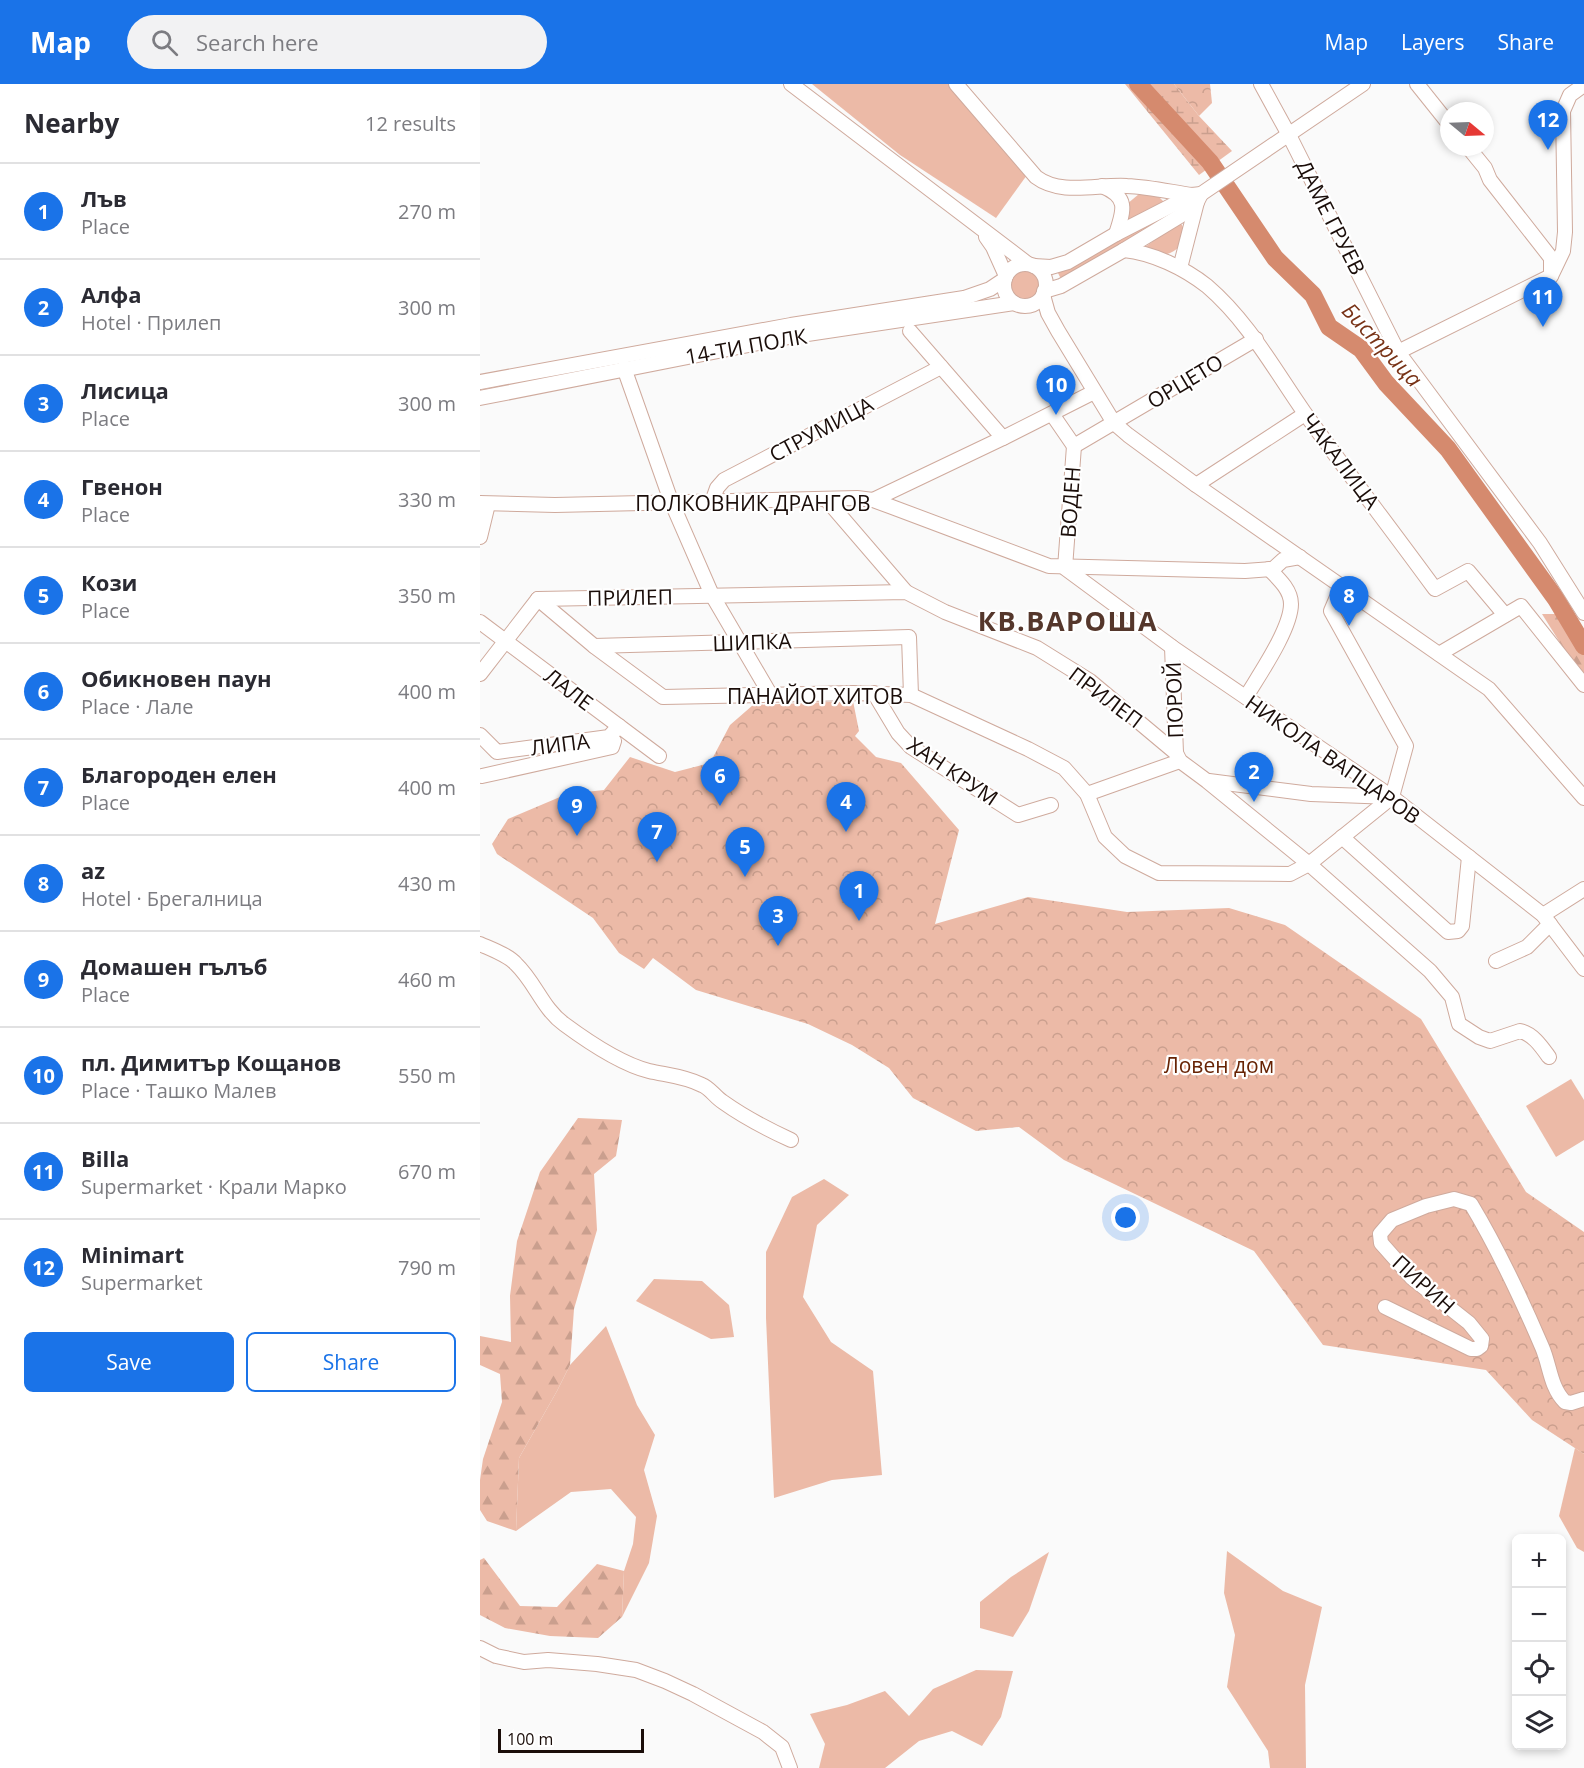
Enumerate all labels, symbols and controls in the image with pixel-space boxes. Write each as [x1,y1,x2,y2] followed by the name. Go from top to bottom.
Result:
[127,15,547,69] search box
[30,23,91,61] text: Map
[148,26,181,59] icon: search
[196,27,319,57] text: Search here
[1325,28,1368,56] text: Map
[1401,28,1465,56] text: Layers
[1498,28,1554,56] text: Share
[1528,100,1568,150] pin: 12
[1440,102,1494,156] north arrow
[24,105,119,141] text: Nearby
[365,110,456,137] text: 12 results
[1290,155,1372,279] street label: ДАМЕ ГРУЕВ
[81,183,127,213] text: Лъв
[38,198,49,225] text: 1
[398,198,456,225] text: 270 m
[81,213,130,240] text: Place
[1524,278,1562,327] pin: 11
[81,279,142,309] text: Алфа
[38,294,49,321] text: 2
[398,294,456,321] text: 300 m
[1336,295,1430,393] water label: Бистрица
[81,309,221,336] text: Hotel · Прилеп
[683,322,809,370] street label: 14-ТИ ПОЛК
[1142,347,1228,415] street label: ОРЦЕТО
[1036,366,1076,415] pin: 10
[81,375,169,405] text: Лисица
[38,390,49,417] text: 3
[398,390,456,417] text: 300 m
[764,390,879,468] street label: СТРУМИЦА
[81,405,130,432] text: Place
[1296,407,1387,515] street label: ЧАКАЛИЦА
[1054,465,1086,539] street label: ВОДЕН
[81,471,163,501] text: Гвенон
[38,486,49,513] text: 4
[398,486,456,513] text: 330 m
[635,489,871,517] street label: ПОЛКОВНИК ДРАНГОВ
[81,501,130,528] text: Place
[81,567,137,597] text: Кози
[1330,576,1368,626] pin: 8
[38,582,49,609] text: 5
[398,582,456,609] text: 350 m
[587,582,673,612] street label: ПРИЛЕП
[81,597,130,624] text: Place
[978,602,1158,639] district label: КВ.ВАРОША
[712,627,793,657] street label: ШИПКА
[1063,660,1149,734] street label: ПРИЛЕП
[539,661,599,717] street label: ЛАЛЕ
[1159,661,1189,739] street label: ПОРОЙ
[81,663,272,693] text: Обикновен паун
[38,678,49,705] text: 6
[398,678,456,705] text: 400 m
[727,682,903,710] street label: ПАНАЙОТ ХИТОВ
[1240,688,1426,830] street label: НИКОЛА ВАПЦАРОВ
[81,693,194,720] text: Place · Лале
[529,726,592,762] street label: ЛИПА
[902,730,1004,812] street label: ХАН КРУМ
[1234,752,1274,802] pin: 2
[700,756,740,806] pin: 6
[81,759,277,789] text: Благороден елен
[38,774,49,801] text: 7
[398,774,456,801] text: 400 m
[826,782,866,832] pin: 4
[558,786,596,836] pin: 9
[81,789,130,816] text: Place
[638,812,676,862] pin: 7
[726,828,764,877] pin: 5
[81,855,105,885] text: az
[38,870,49,897] text: 8
[398,870,456,897] text: 430 m
[840,872,878,921] pin: 1
[81,885,263,912] text: Hotel · Брегалница
[758,896,798,946] pin: 3
[81,951,268,981] text: Домашен гълъб
[38,966,49,993] text: 9
[398,966,456,993] text: 460 m
[81,981,130,1008] text: Place
[81,1047,341,1077] text: пл. Димитър Кощанов
[1164,1051,1274,1079] park label: Ловен дом
[32,1062,55,1089] text: 10
[398,1062,456,1089] text: 550 m
[81,1077,276,1104] text: Place · Ташко Малев
[81,1143,129,1173] text: Billa
[32,1158,55,1185] text: 11
[398,1158,456,1185] text: 670 m
[81,1173,347,1200] text: Supermarket · Крали Марко
[1111,1203,1140,1232] your location
[81,1239,184,1269] text: Minimart
[1387,1248,1461,1320] street label: ПИРИН
[32,1254,55,1281] text: 12
[398,1254,456,1281] text: 790 m
[81,1269,203,1296] text: Supermarket
[24,1332,234,1392] button: Save
[246,1332,456,1392] button: Share
[1512,1534,1566,1750] map controls
[1512,1534,1566,1588] button: +
[1512,1588,1566,1642] button: −
[1512,1642,1566,1696] button: locate
[1512,1696,1566,1750] button: layers
[498,1726,644,1754] scale bar
[507,1728,553,1750] text: 100 m

